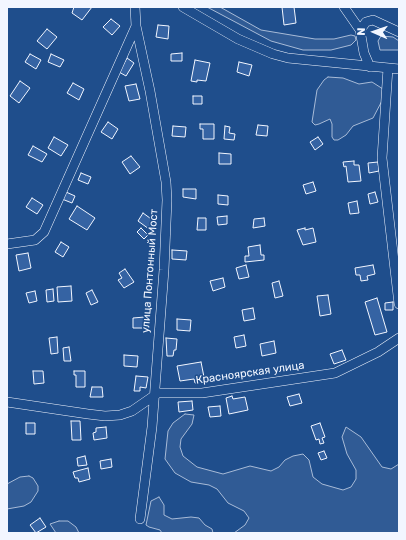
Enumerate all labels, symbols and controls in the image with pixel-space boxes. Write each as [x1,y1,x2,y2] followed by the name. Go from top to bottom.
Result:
[354,12,394,52] north arrow
[355,27,368,36] text: N
[139,208,161,334] street label: улица Понтонный Мост
[195,359,305,387] street label: Красноярская улица

